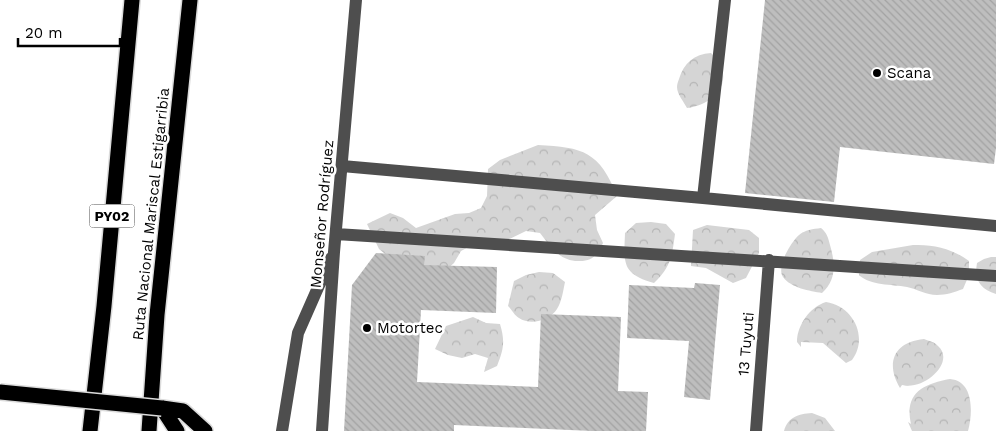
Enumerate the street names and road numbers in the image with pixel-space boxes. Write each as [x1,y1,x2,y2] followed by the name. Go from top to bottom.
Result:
[129,86,173,341] street label: Ruta Nacional Mariscal Estigarribia
[307,139,337,289] street label: Monseñor Rodríguez
[90,205,134,228] road number: PY02
[734,311,758,377] street label: 13 Tuyuti

